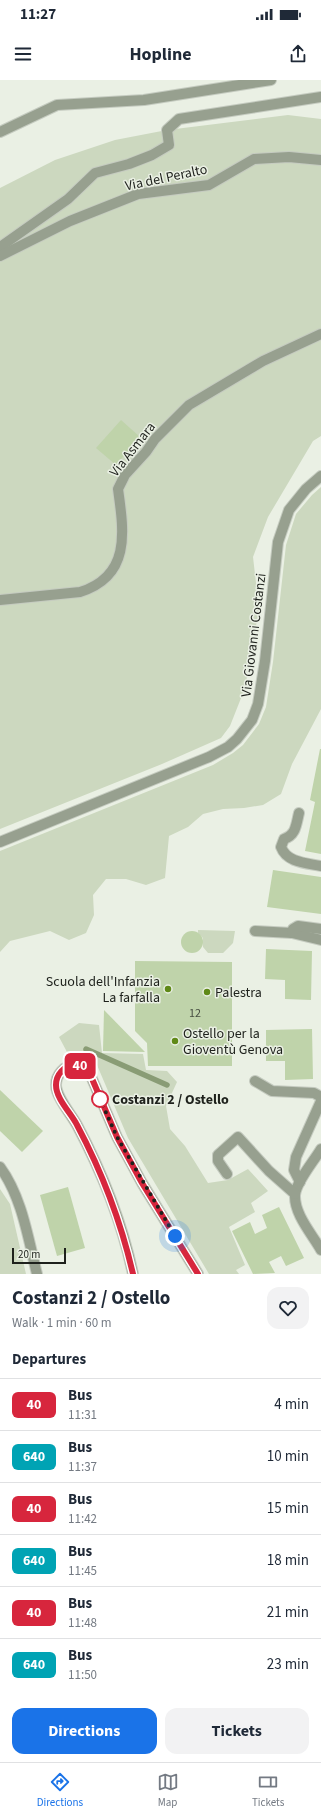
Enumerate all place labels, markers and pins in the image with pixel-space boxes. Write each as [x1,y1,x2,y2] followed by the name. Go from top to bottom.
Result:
[46,972,160,1008] place label: Scuola dell'Infanzia La farfalla
[215,983,262,1003] place label: Palestra
[163,984,173,994] marker: Scuola dell'Infanzia La farfalla
[202,987,212,997] marker: Palestra
[183,1024,283,1060] place label: Ostello per la Gioventù Genova
[170,1036,180,1046] marker: Ostello per la Gioventù Genova
[91,1090,109,1108] marker: Costanzi 2 / Ostello
[112,1090,229,1110] place label: Costanzi 2 / Ostello

